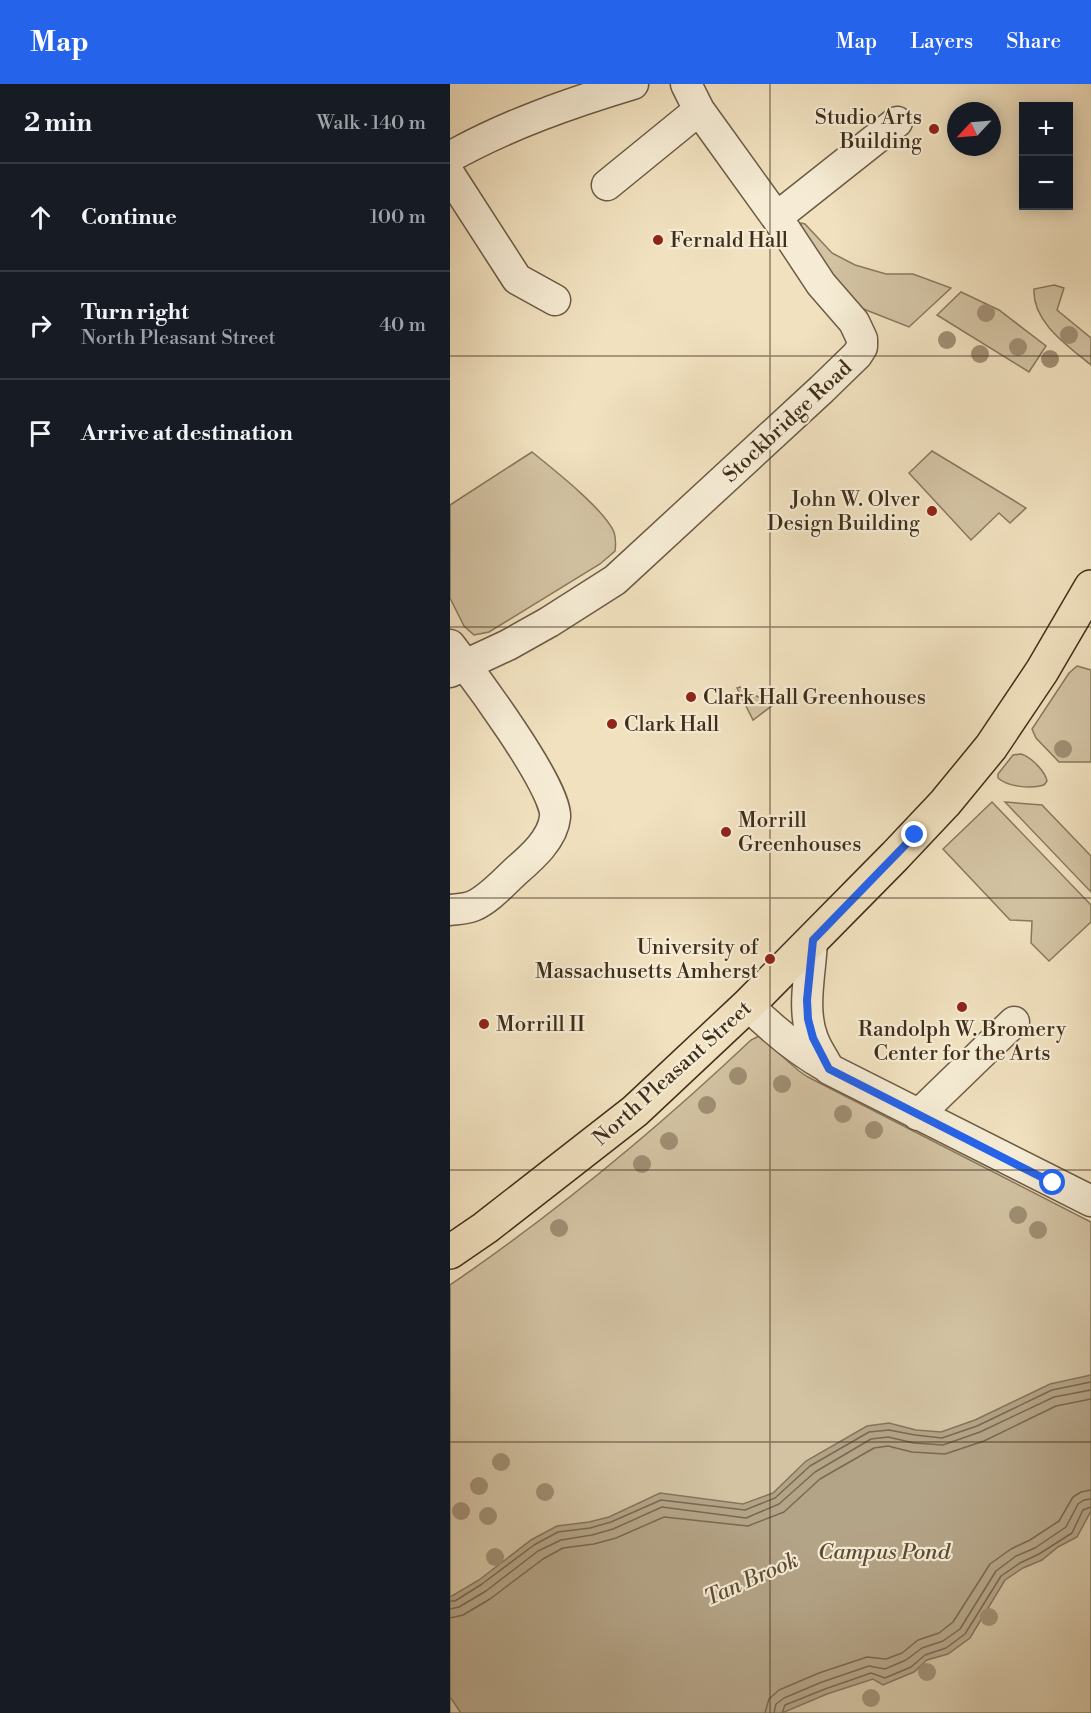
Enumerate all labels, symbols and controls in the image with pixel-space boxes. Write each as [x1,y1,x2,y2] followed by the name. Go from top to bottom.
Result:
[30,25,89,60] text: Map
[836,29,877,55] text: Map
[910,29,973,55] text: Layers
[1006,29,1061,55] text: Share
[947,102,1001,156] north arrow
[1019,102,1073,210] map controls
[1019,102,1073,156] button: +
[815,105,922,155] place label: Studio Arts Building
[24,107,92,139] text: 2 min
[316,111,426,136] text: Walk · 140 m
[927,122,941,136] marker: Studio Arts Building
[1019,156,1073,210] button: −
[24,201,57,234] icon: ahead
[81,204,177,231] text: Continue
[370,205,426,230] text: 100 m
[670,228,788,254] place label: Fernald Hall
[651,233,665,247] marker: Fernald Hall
[81,299,189,326] text: Turn right
[24,309,57,342] icon: right
[379,313,426,338] text: 40 m
[81,326,276,351] text: North Pleasant Street
[718,355,858,488] street label: Stockbridge Road
[24,417,57,450] icon: arrive
[81,420,293,447] text: Arrive at destination
[767,487,920,537] place label: John W. Olver Design Building
[925,504,939,518] marker: John W. Olver Design Building
[703,685,926,711] place label: Clark Hall Greenhouses
[684,690,698,704] marker: Clark Hall Greenhouses
[624,712,719,738] place label: Clark Hall
[605,717,619,731] marker: Clark Hall
[738,808,861,858] place label: Morrill Greenhouses
[901,821,927,847] route end
[719,825,733,839] marker: Morrill Greenhouses
[535,935,759,985] place label: University of Massachusetts Amherst
[763,952,777,966] marker: University of Massachusetts Amherst
[588,995,758,1152] street label: North Pleasant Street
[955,1000,969,1014] marker: Randolph W. Bromery Center for the Arts
[496,1012,585,1038] place label: Morrill II
[477,1017,491,1031] marker: Morrill II
[858,1017,1067,1067] place label: Randolph W. Bromery Center for the Arts
[1039,1169,1065,1195] route start
[818,1539,952,1566] water label: Campus Pond
[700,1547,803,1612] water label: Tan Brook

